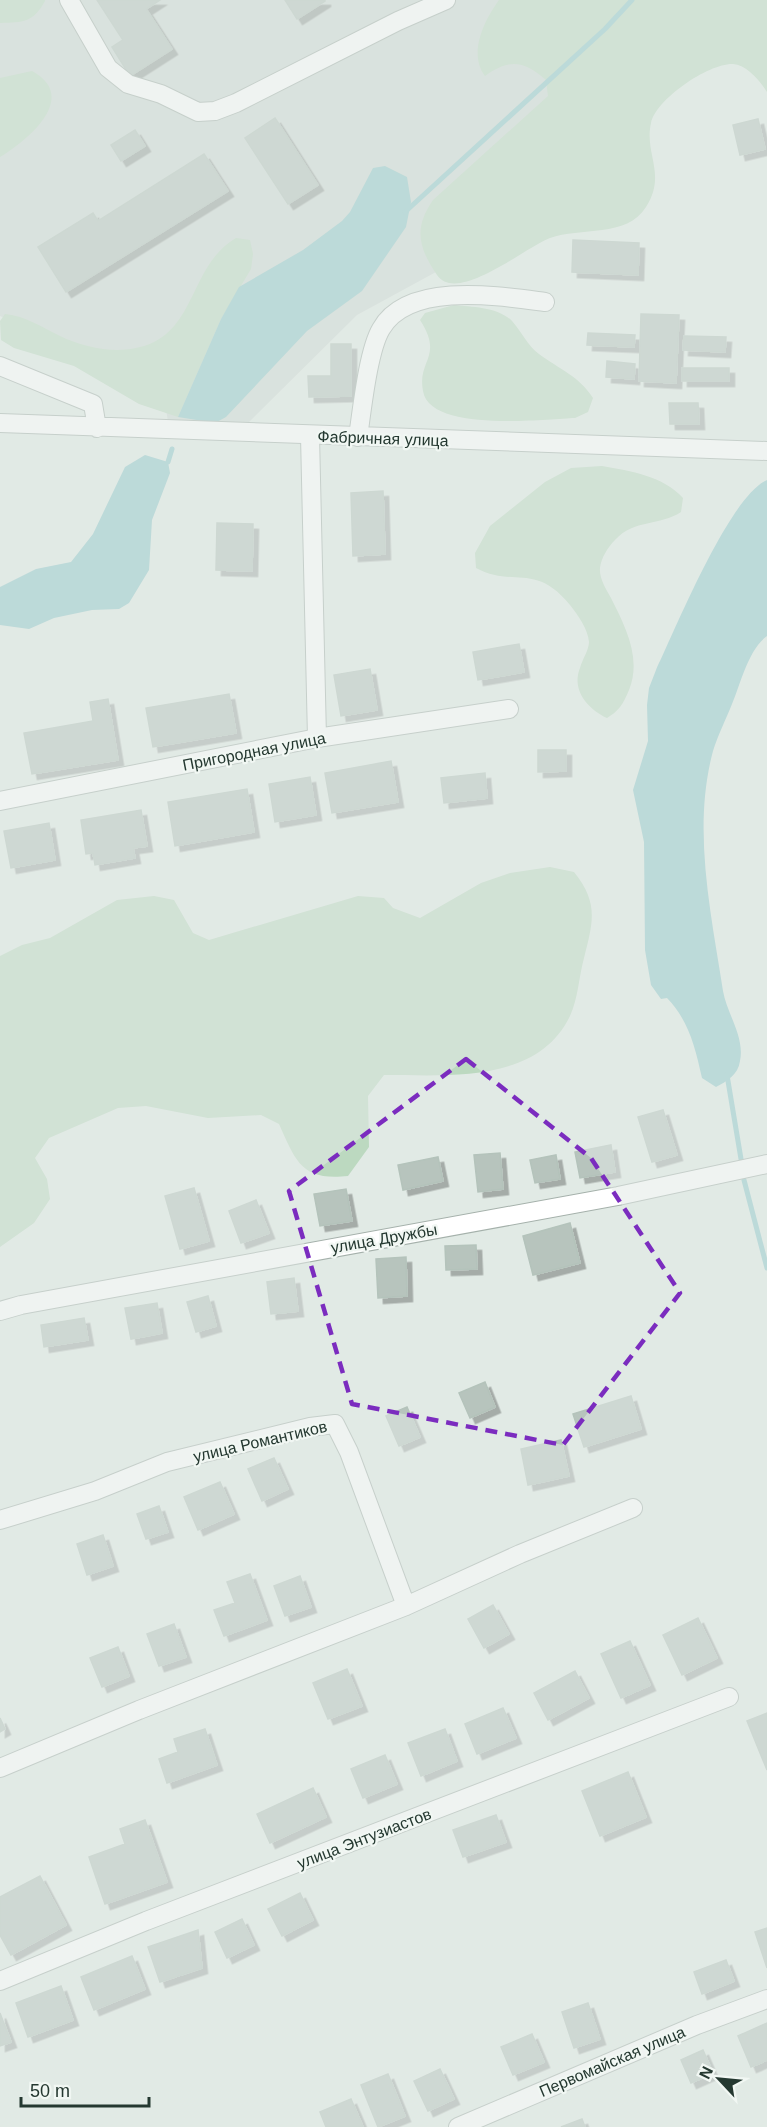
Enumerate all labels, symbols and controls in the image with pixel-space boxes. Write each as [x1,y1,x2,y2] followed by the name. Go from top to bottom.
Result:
[317,428,449,449] street label: Фабричная улица
[181,729,327,774] street label: Пригородная улица
[330,1221,439,1256] street label: улица Дружбы
[192,1418,329,1465] street label: улица Романтиков
[295,1805,434,1872] street label: улица Энтузиастов
[537,2023,688,2100] street label: Первомайская улица
[689,2049,749,2109] north arrow
[696,2064,716,2082] text: N
[21,2070,148,2108] scale bar
[30,2081,70,2101] text: 50 m

